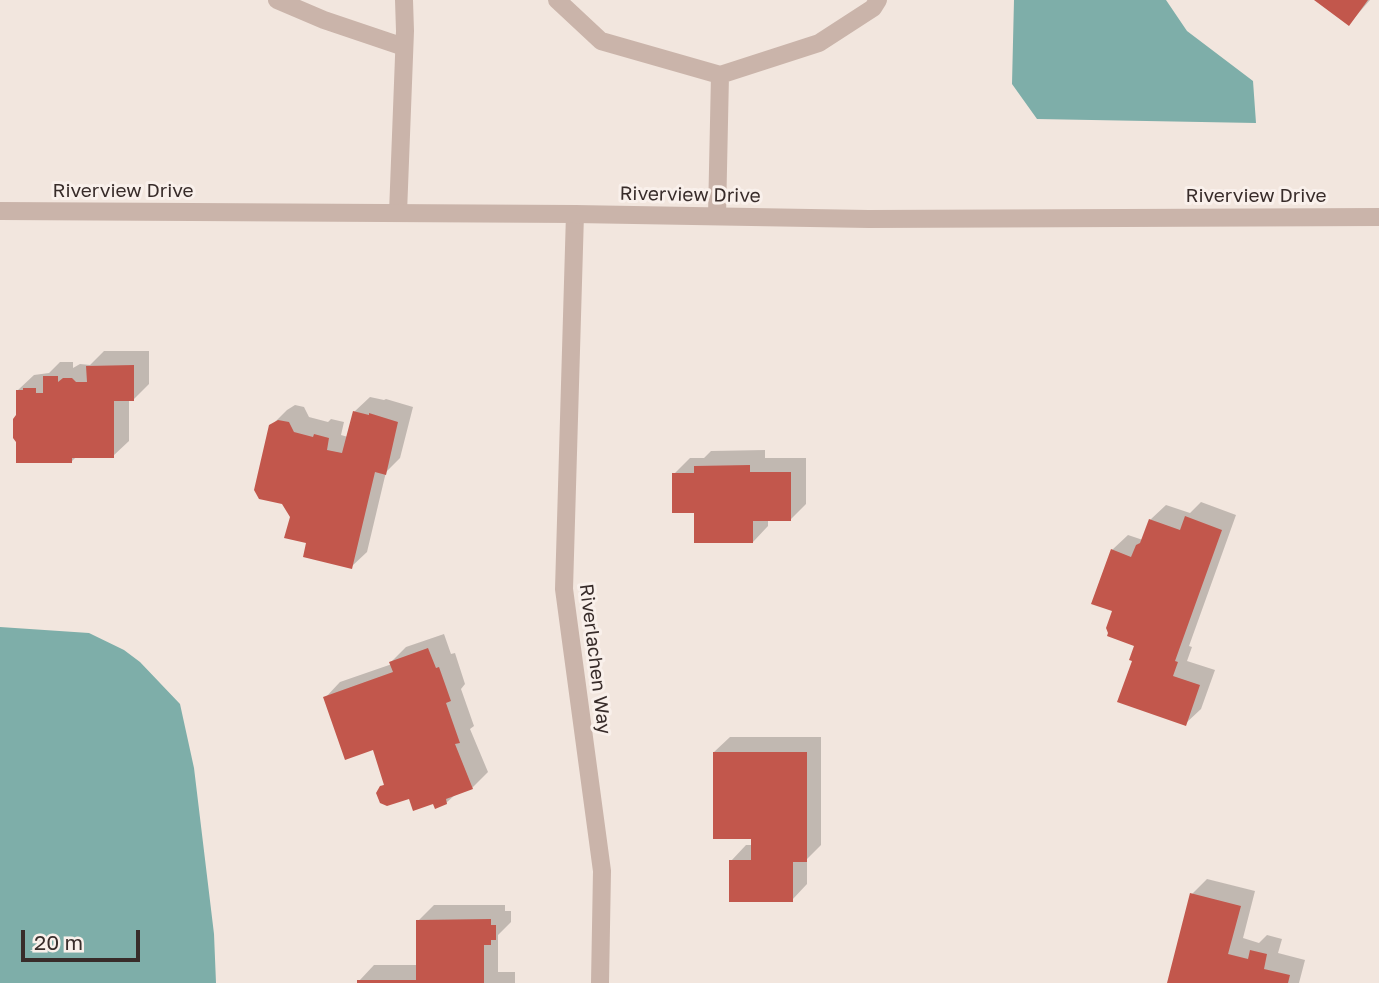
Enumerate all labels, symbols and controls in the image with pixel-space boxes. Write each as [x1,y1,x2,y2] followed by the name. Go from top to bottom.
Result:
[52,180,194,202] street label: Riverview Drive
[619,182,761,208] street label: Riverview Drive
[1185,185,1327,207] street label: Riverview Drive
[574,582,616,736] street label: Riverlachen Way
[24,916,144,960] scale bar
[34,929,83,955] text: 20 m

